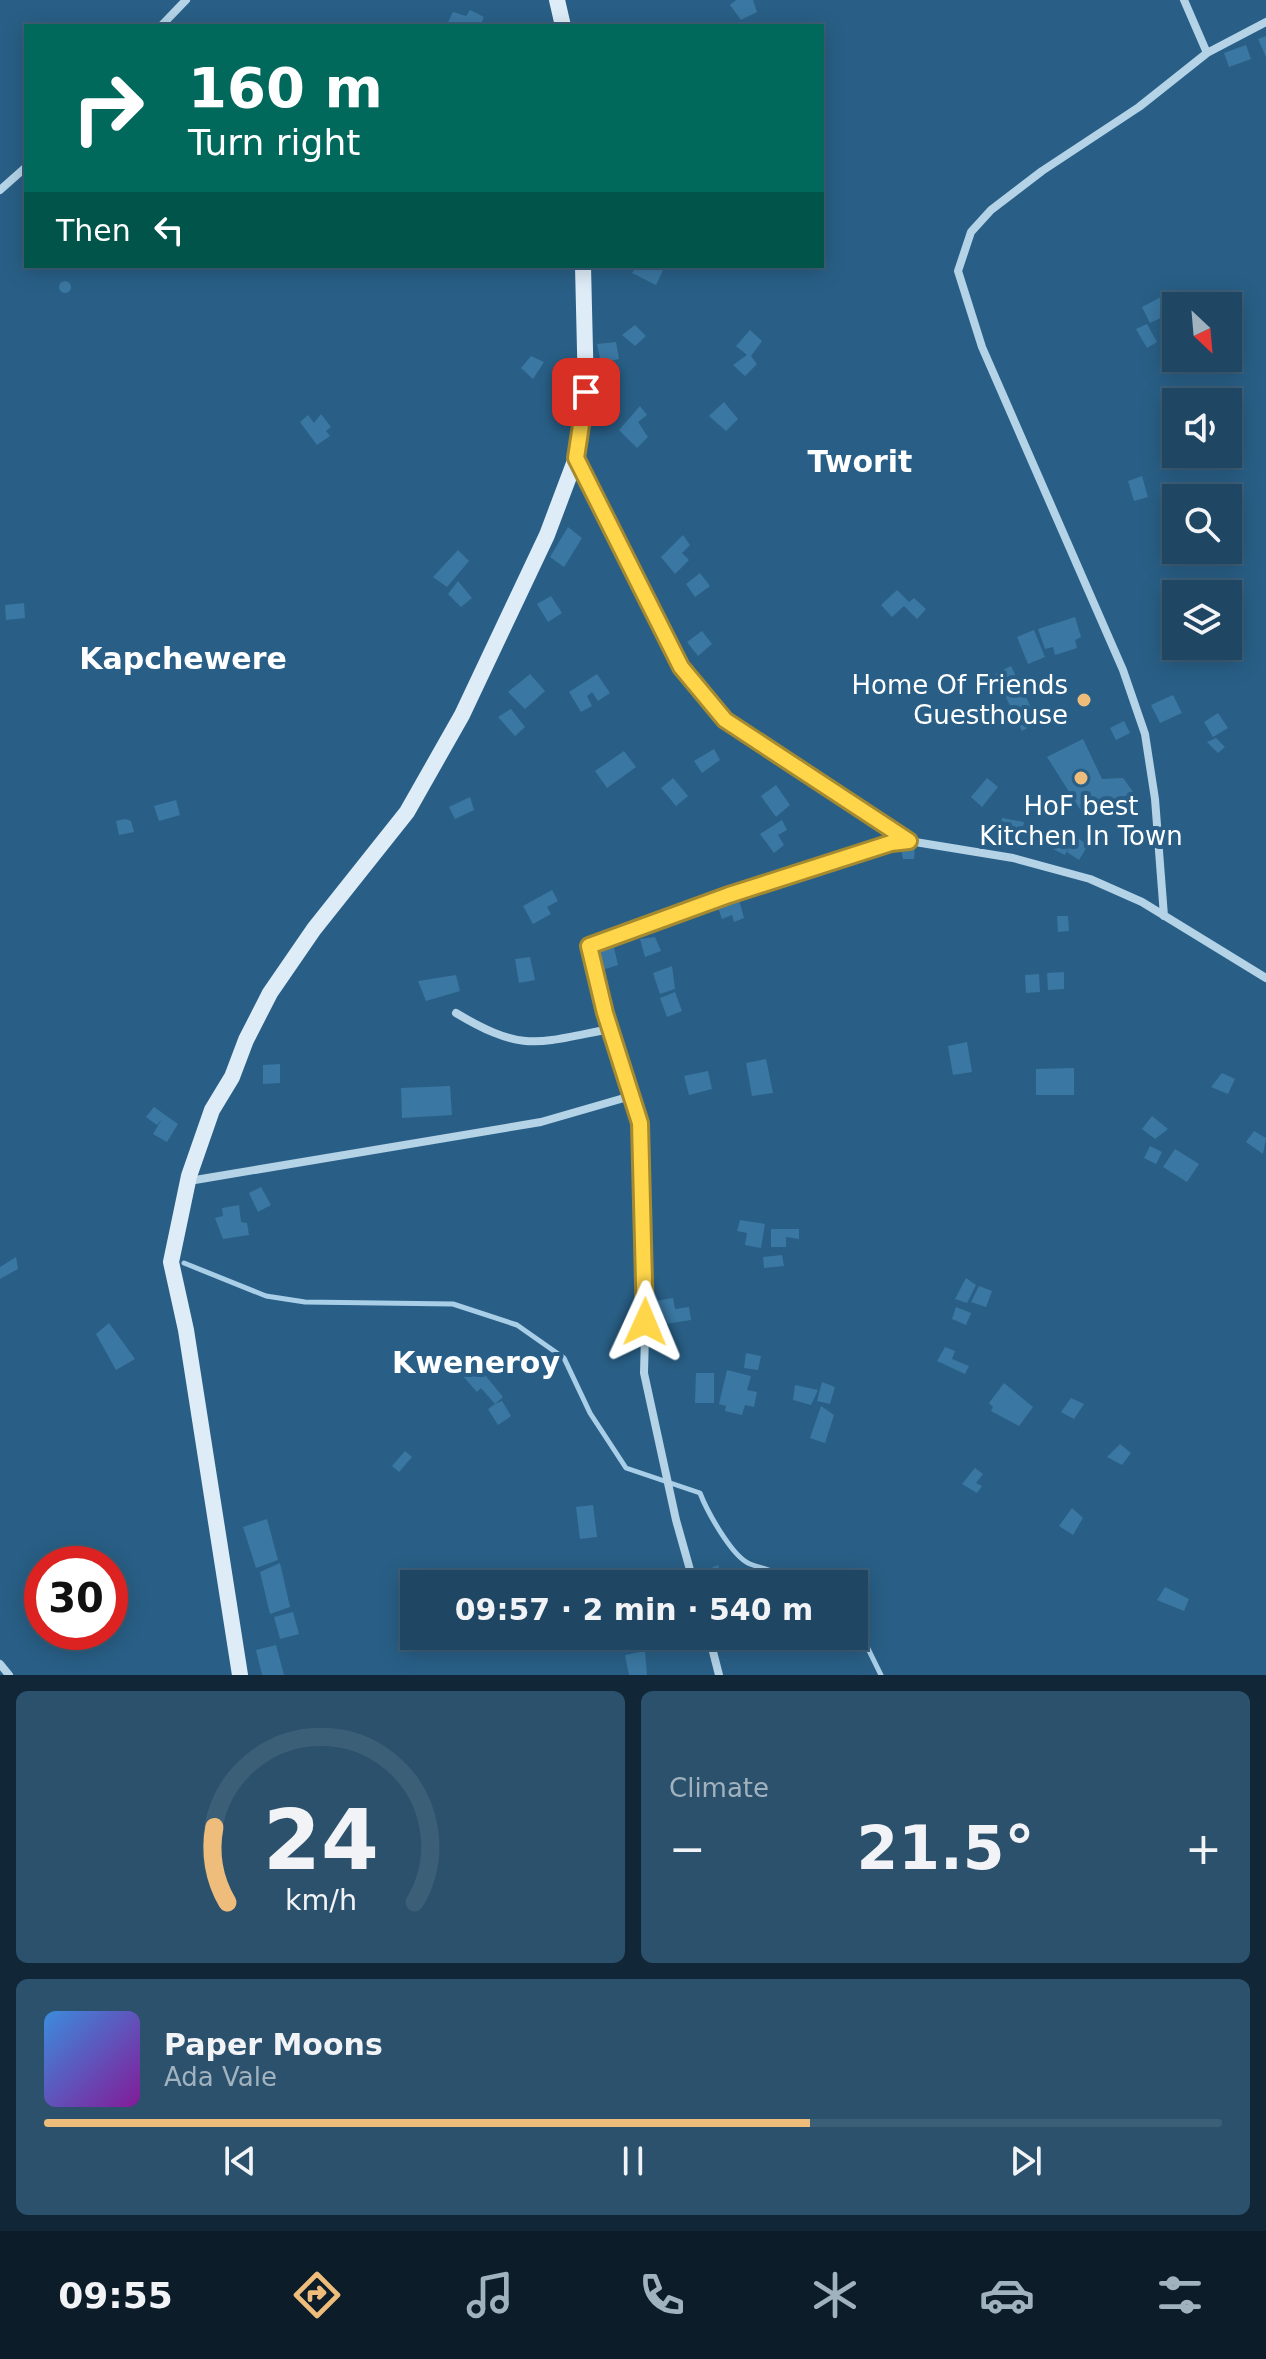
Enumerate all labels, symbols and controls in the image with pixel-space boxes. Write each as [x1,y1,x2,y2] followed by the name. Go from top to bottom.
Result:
[188,55,383,120] text: 160 m
[56,56,160,160] icon: right
[188,122,360,163] text: Turn right
[147,208,191,252] icon: left
[56,213,131,248] text: Then
[1162,292,1242,372] north arrow
[1162,292,1242,660] map controls
[552,358,620,426] pin
[564,370,608,414] icon: arrive
[1162,388,1242,468] button: sound
[808,444,912,479] district label: Tworit
[1162,484,1242,564] button: search
[1162,580,1242,660] button: layers
[79,641,287,676] district label: Kapchewere
[852,670,1068,730] place label: Home Of Friends Guesthouse
[1075,691,1093,709] marker: Home Of Friends Guesthouse
[1072,769,1090,787] marker: HoF best Kitchen In Town
[979,791,1183,851] place label: HoF best Kitchen In Town
[603,1280,687,1364] position arrow
[392,1345,560,1380] district label: Kweneroy
[24,1546,128,1650] speed limit sign: 30
[455,1592,813,1627] text: 09:57 · 2 min · 540 m
[669,1773,769,1803] text: Climate
[263,1792,378,1889] text: 24
[856,1813,1035,1883] text: 21.5°
[669,1823,706,1874] text: −
[1185,1823,1222,1874] text: +
[284,1883,357,1917] text: km/h
[164,2027,383,2062] text: Paper Moons
[164,2062,277,2092] text: Ada Vale
[218,2139,262,2183] icon: previous
[611,2139,655,2183] icon: pause
[1004,2139,1048,2183] icon: next
[289,2267,345,2323] icon: directions
[462,2267,518,2323] icon: music
[634,2267,690,2323] icon: phone
[807,2267,863,2323] icon: climate
[979,2267,1035,2323] icon: car
[1152,2267,1208,2323] icon: filters
[58,2275,173,2316] text: 09:55

